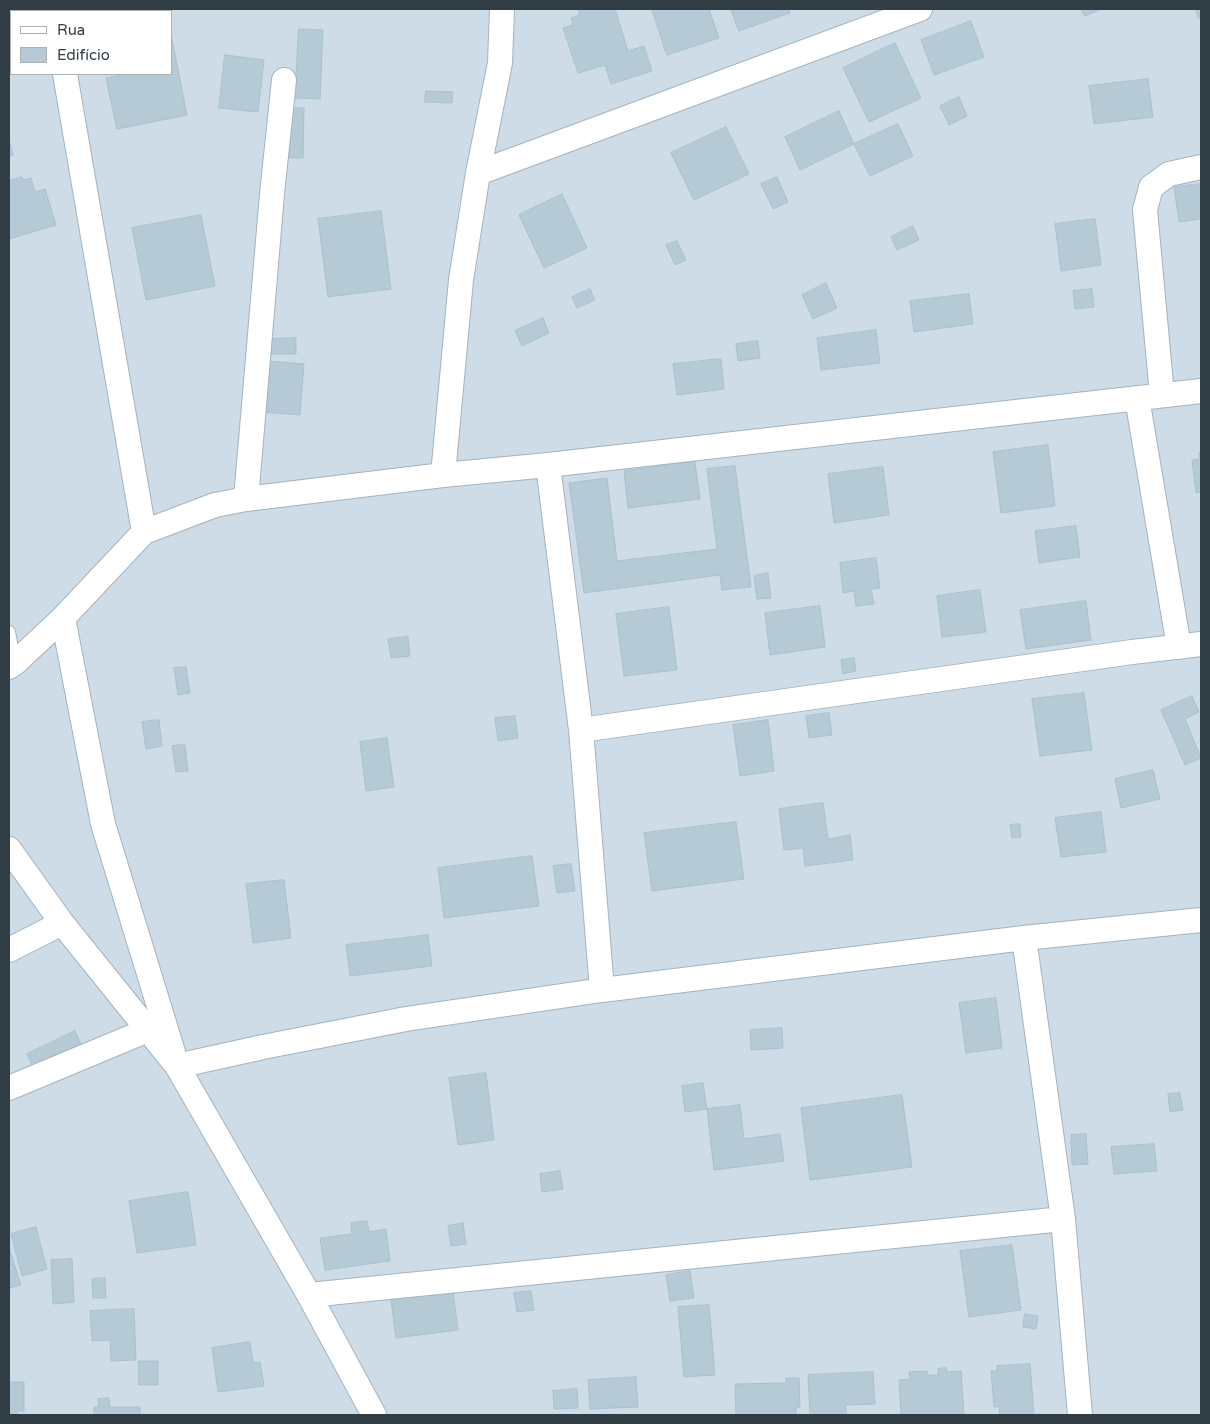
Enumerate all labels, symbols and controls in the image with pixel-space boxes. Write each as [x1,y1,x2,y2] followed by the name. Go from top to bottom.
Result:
[10,10,172,75] legend
[57,21,85,39] text: Rua
[57,46,110,64] text: Edifício

